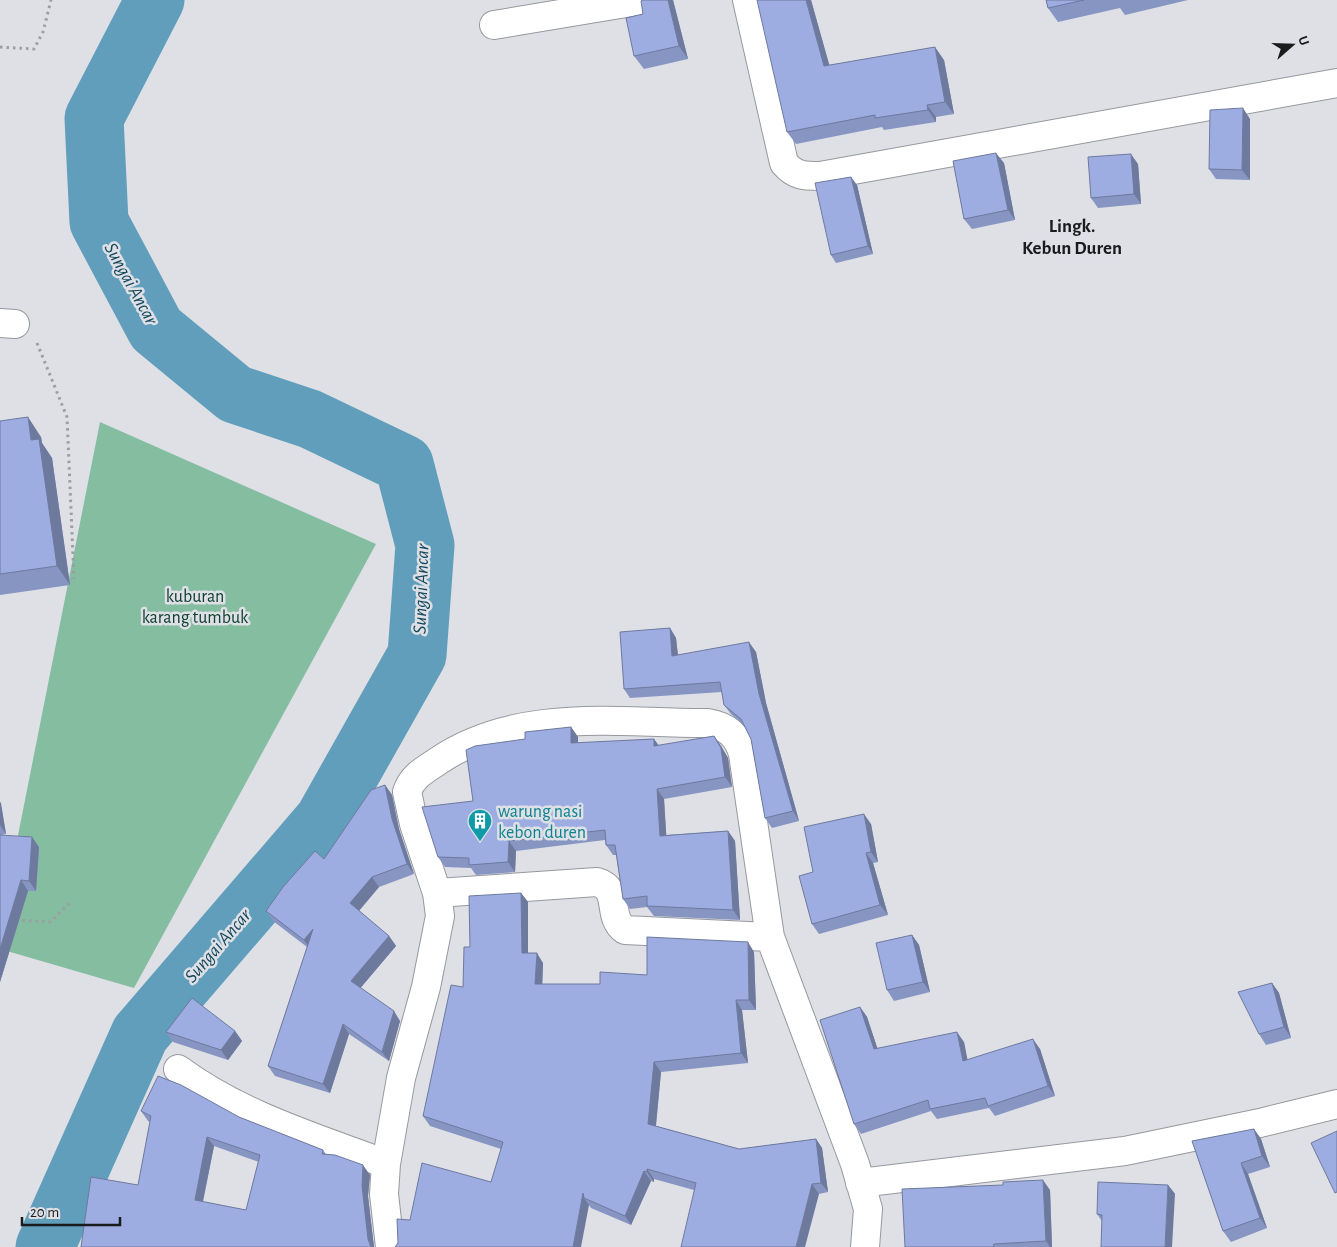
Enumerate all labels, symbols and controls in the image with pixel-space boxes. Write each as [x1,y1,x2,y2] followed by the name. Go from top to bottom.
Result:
[1267,20,1317,70] north arrow
[1295,34,1311,48] text: U
[1022,217,1122,258] district label: Lingk. Kebun Duren
[101,240,161,329] water label: Sungai Ancar
[410,543,433,634] water label: Sungai Ancar
[142,588,249,627] park label: kuburan karang tumbuk
[498,803,586,842] place label: warung nasi kebon duren
[467,808,493,842] building icon: warung nasi kebon duren
[181,905,255,986] water label: Sungai Ancar
[22,1194,120,1226] scale bar
[30,1205,59,1220] text: 20 m

